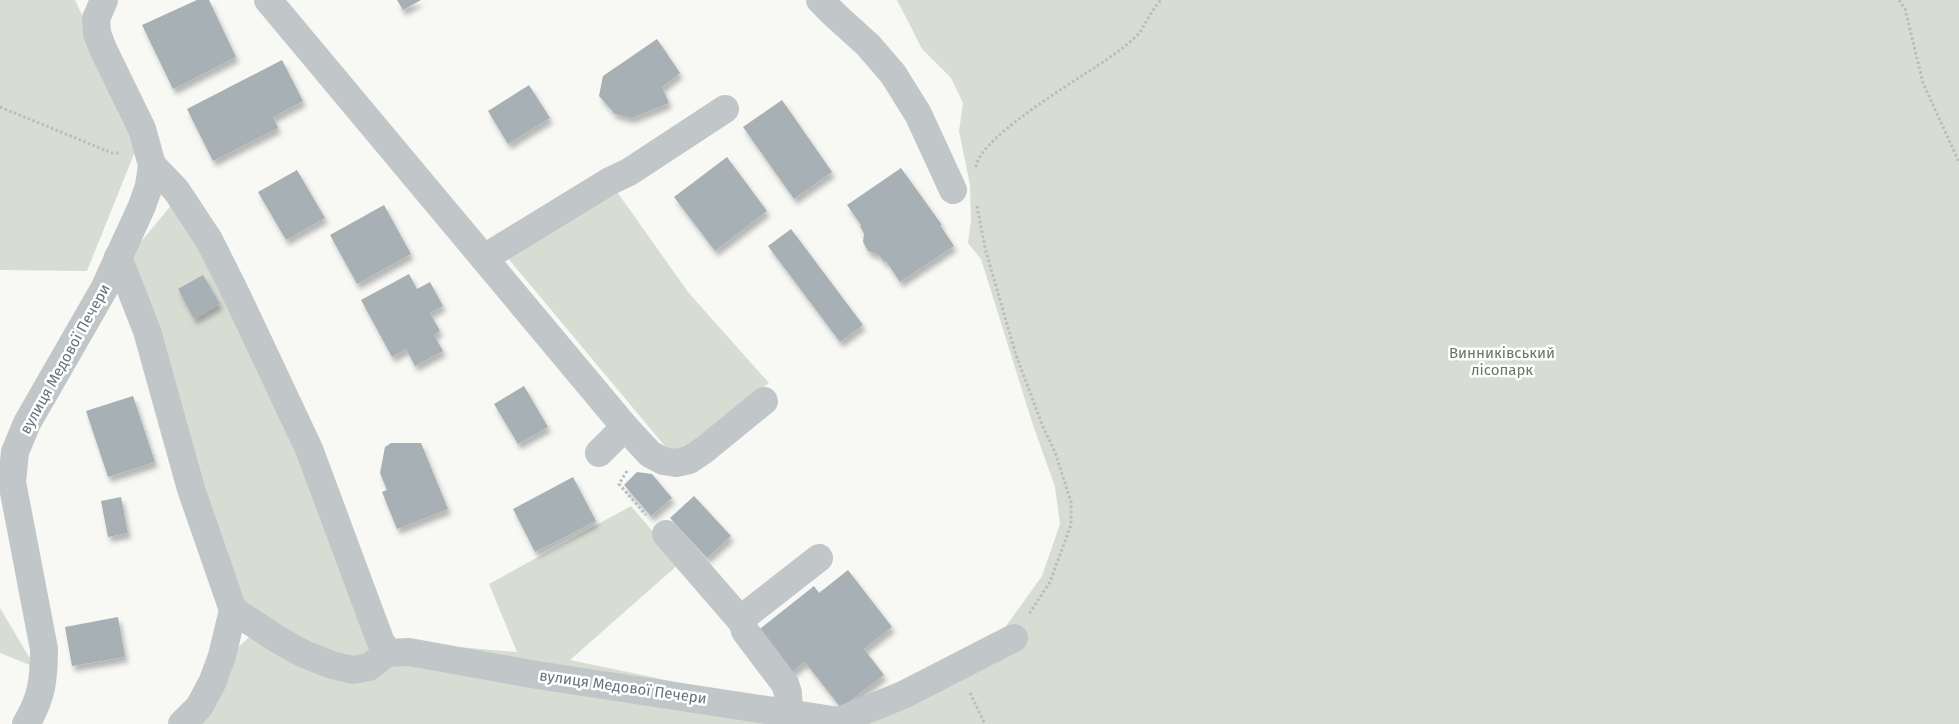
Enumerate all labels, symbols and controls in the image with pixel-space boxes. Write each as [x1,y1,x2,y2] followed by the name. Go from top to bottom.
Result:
[16,281,114,437] street label: вулиця Медової Печери
[1449,344,1555,379] park label: Винниківський лісопарк
[538,666,708,708] street label: вулиця Медової Печери

